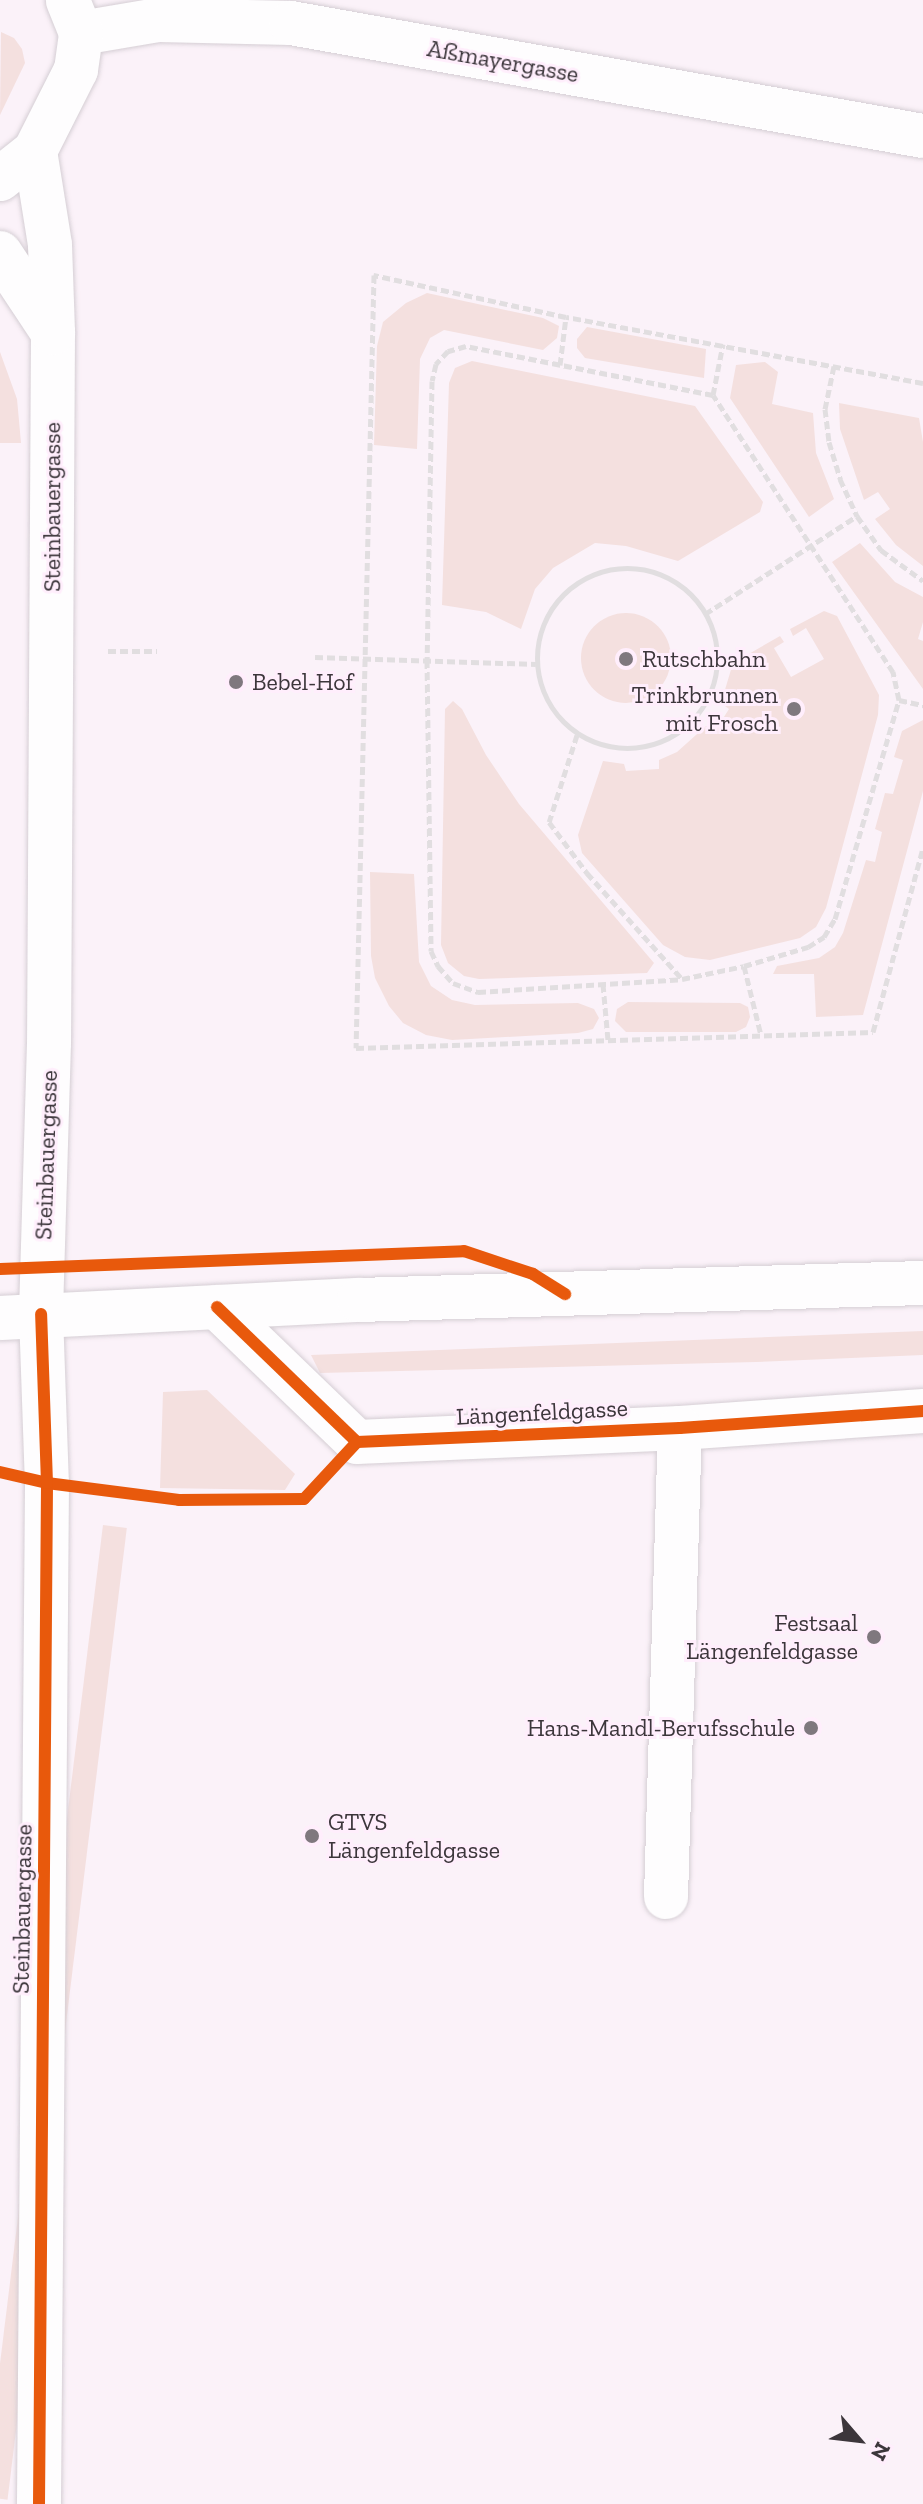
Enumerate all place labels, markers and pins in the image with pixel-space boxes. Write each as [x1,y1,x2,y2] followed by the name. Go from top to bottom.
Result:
[642,645,766,673] place label: Rutschbahn
[617,650,635,668] marker: Rutschbahn
[252,668,353,696] place label: Bebel-Hof
[227,673,245,691] marker: Bebel-Hof
[632,681,778,737] place label: Trinkbrunnen mit Frosch
[785,700,803,718] marker: Trinkbrunnen mit Frosch
[686,1609,858,1665] place label: Festsaal Längenfeldgasse
[865,1628,883,1646] marker: Festsaal Längenfeldgasse
[527,1714,795,1742] place label: Hans-Mandl-Berufsschule
[802,1719,820,1737] marker: Hans-Mandl-Berufsschule
[328,1808,500,1864] place label: GTVS Längenfeldgasse
[303,1827,321,1845] marker: GTVS Längenfeldgasse

